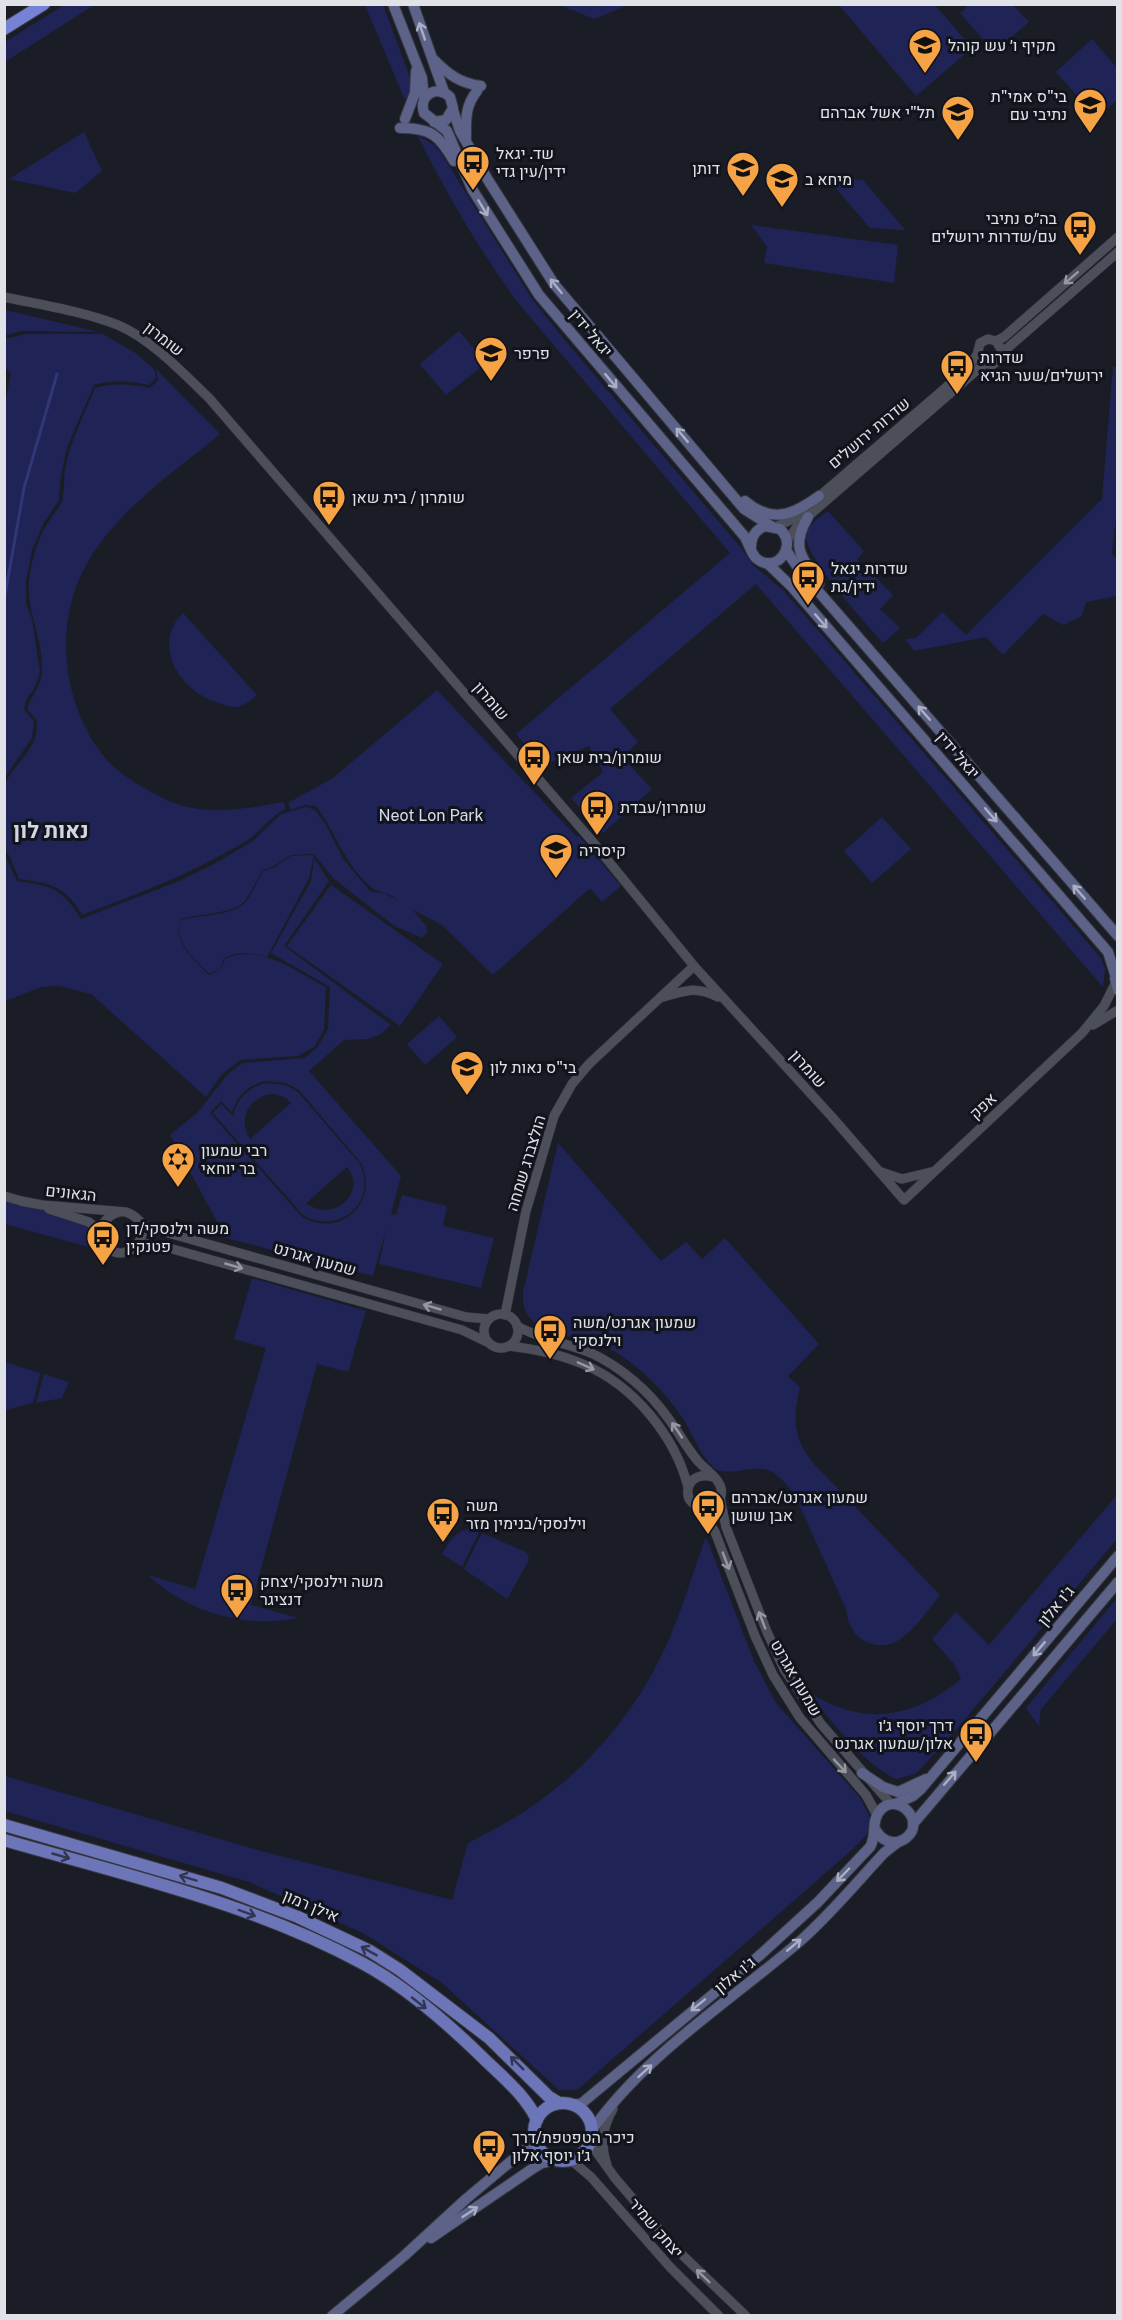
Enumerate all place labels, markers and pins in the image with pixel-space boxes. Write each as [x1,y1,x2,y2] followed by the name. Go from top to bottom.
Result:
[907,27,943,74] school or university icon: מקיף ו׳ עש קוהל
[948,36,1056,55] place label: מקיף ו׳ עש קוהל
[991,87,1068,124] place label: בי"ס אמי"ת נתיבי עם
[1072,87,1108,134] school or university icon: בי"ס אמי"ת נתיבי עם
[940,94,976,141] school or university icon: תל"י אשל אברהם
[820,103,935,122] place label: תל"י אשל אברהם
[455,144,491,191] bus stop icon: שד. יגאל ידין/עין גדי
[496,144,566,181] place label: שד. יגאל ידין/עין גדי
[725,150,761,197] school or university icon: דותן
[692,159,720,178] place label: דותן
[764,161,800,208] school or university icon: מיחא ב
[805,170,852,189] place label: מיחא ב
[931,209,1058,246] place label: בה״ס נתיבי עם/שדרות ירושלים
[1062,209,1098,256] bus stop icon: בה״ס נתיבי עם/שדרות ירושלים
[473,335,509,382] school or university icon: פרפר
[514,344,550,363] place label: פרפר
[939,348,975,395] bus stop icon: שדרות ירושלים/שער הגיא
[980,348,1103,385] place label: שדרות ירושלים/שער הגיא
[311,479,347,526] bus stop icon: שומרון / בית שאן
[352,488,465,507] place label: שומרון / בית שאן
[790,559,826,606] bus stop icon: שדרות יגאל ידין/גת
[831,559,908,596] place label: שדרות יגאל ידין/גת
[516,739,552,786] bus stop icon: שומרון/בית שאן
[557,748,662,767] place label: שומרון/בית שאן
[579,789,615,836] bus stop icon: שומרון/עבדת
[620,798,706,817] place label: שומרון/עבדת
[538,832,574,879] school or university icon: קיסריה
[579,841,626,860] place label: קיסריה
[449,1049,485,1096] school or university icon: בי"ס נאות לון
[490,1058,577,1077] place label: בי"ס נאות לון
[160,1141,196,1188] synagogue icon: רבי שמעון בר יוחאי
[201,1141,267,1178] place label: רבי שמעון בר יוחאי
[85,1219,121,1266] bus stop icon: משה וילנסקי/דן פטנקין
[126,1219,229,1256] place label: משה וילנסקי/דן פטנקין
[532,1313,568,1360] bus stop icon: שמעון אגרנט/משה וילנסקי
[573,1313,696,1350] place label: שמעון אגרנט/משה וילנסקי
[690,1488,726,1535] bus stop icon: שמעון אגרנט/אברהם אבן שושן
[731,1488,868,1525] place label: שמעון אגרנט/אברהם אבן שושן
[425,1496,461,1543] bus stop icon: משה וילנסקי/בנימין מזר
[466,1496,586,1533] place label: משה וילנסקי/בנימין מזר
[219,1572,255,1619] bus stop icon: משה וילנסקי/יצחק דנציגר
[260,1572,384,1609] place label: משה וילנסקי/יצחק דנציגר
[834,1716,953,1753] place label: דרך יוסף ג׳ו אלון/שמעון אגרנט
[958,1716,994,1763] bus stop icon: דרך יוסף ג׳ו אלון/שמעון אגרנט
[471,2128,507,2175] bus stop icon: כיכר הטפטפת/דרך ג׳ו יוסף אלון
[512,2128,635,2165] place label: כיכר הטפטפת/דרך ג׳ו יוסף אלון

